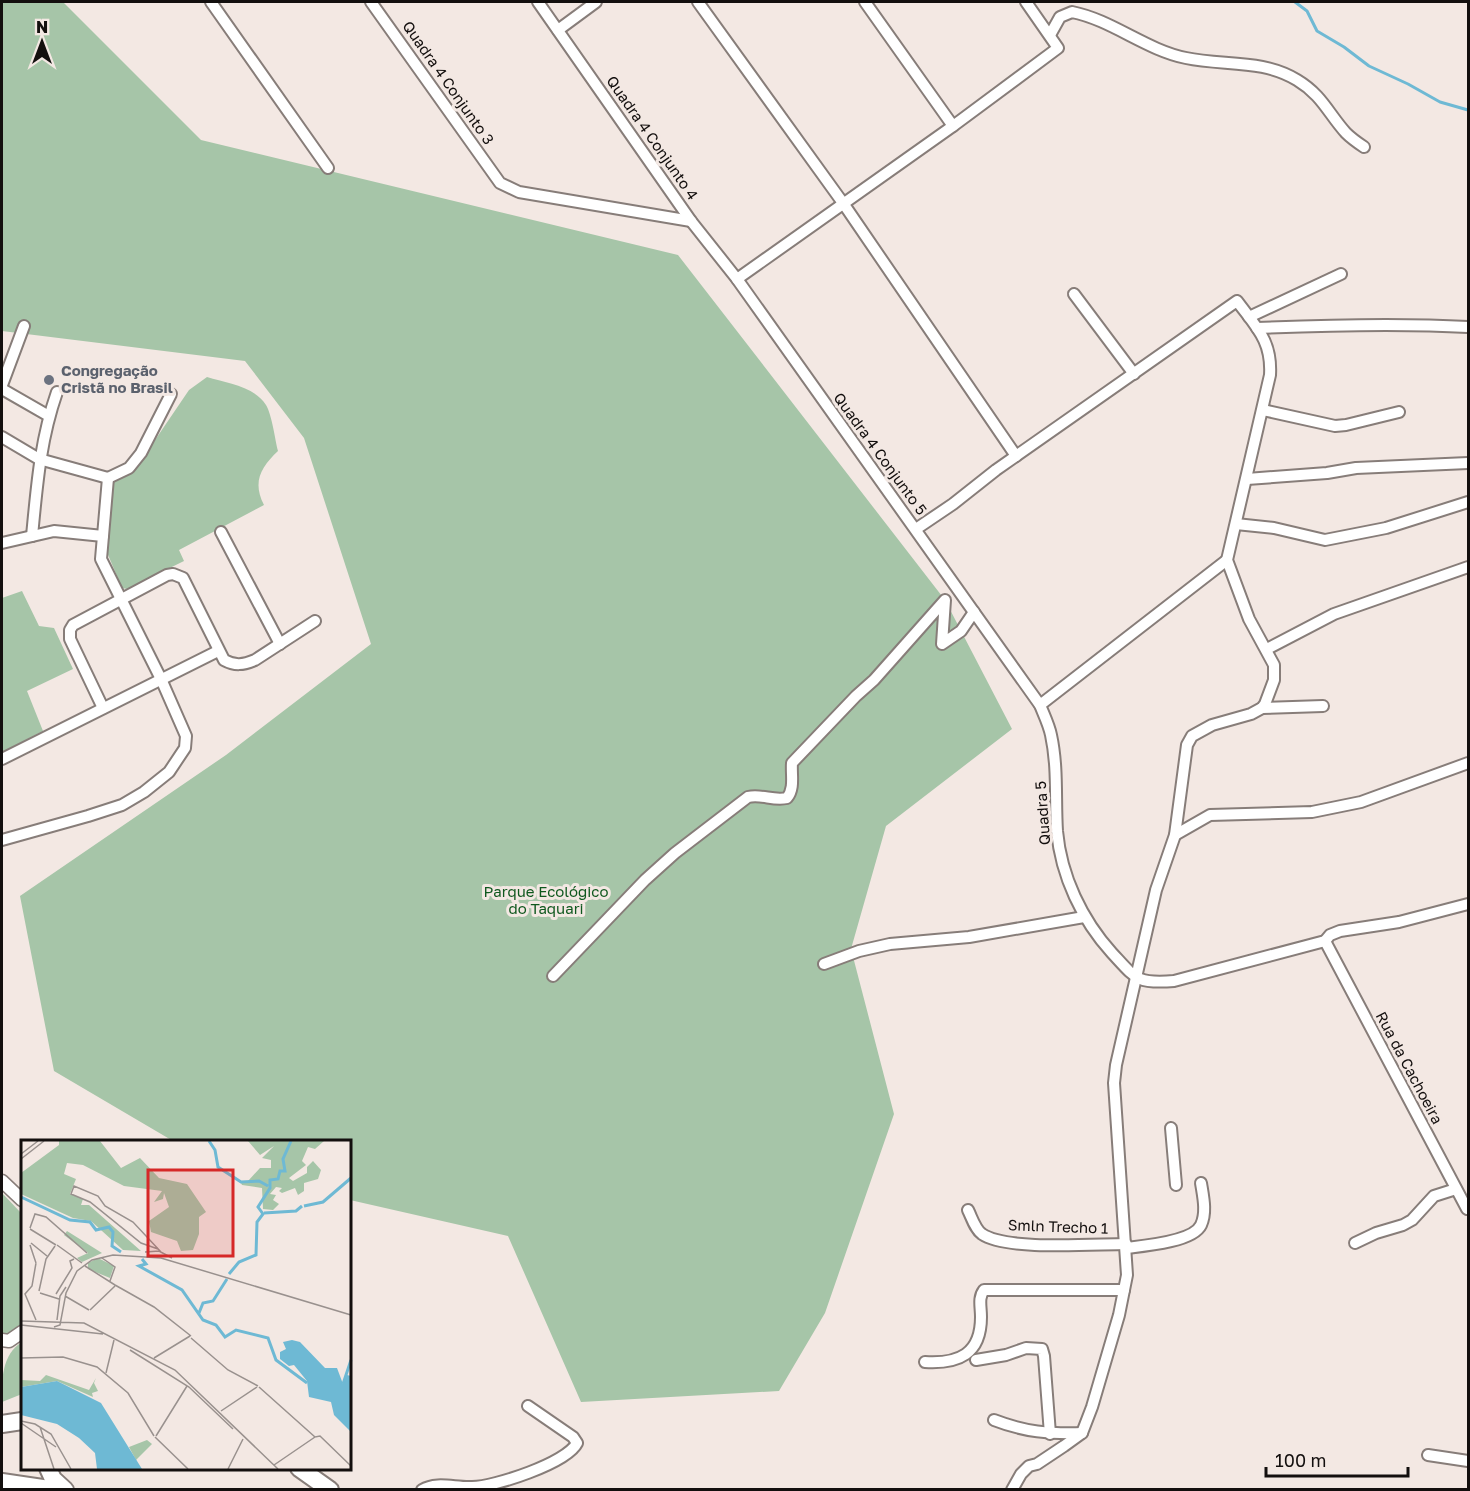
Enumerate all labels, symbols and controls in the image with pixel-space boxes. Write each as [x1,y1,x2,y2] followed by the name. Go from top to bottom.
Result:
[12,12,72,72] north arrow
[36,17,48,37] text: N
[399,17,498,148] street label: Quadra 4 Conjunto 3
[603,72,702,203] street label: Quadra 4 Conjunto 4
[61,361,173,396] place label: Congregação Cristã no Brasil
[42,373,56,387] marker: Congregação Cristã no Brasil
[830,389,931,518] street label: Quadra 4 Conjunto 5
[1031,780,1053,846] street label: Quadra 5
[484,882,608,917] park label: Parque Ecológico do Taquari
[1373,1008,1447,1127] street label: Rua da Cachoeira
[21,1140,351,1470] inset map
[1008,1215,1109,1237] street label: Smln Trecho 1
[1266,1440,1408,1478] scale bar
[1275,1449,1326,1471] text: 100 m

